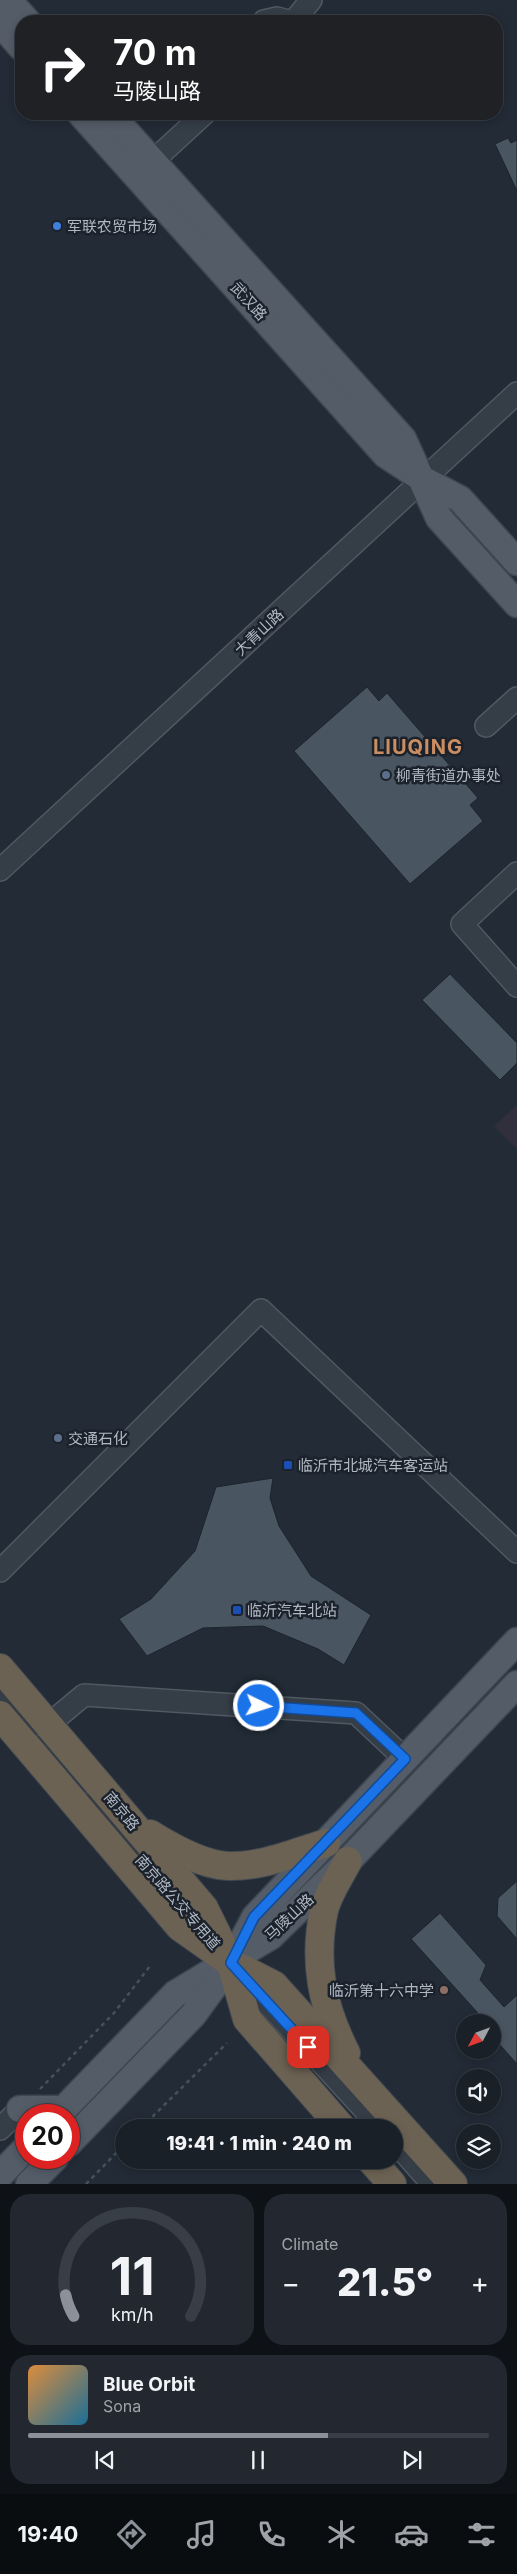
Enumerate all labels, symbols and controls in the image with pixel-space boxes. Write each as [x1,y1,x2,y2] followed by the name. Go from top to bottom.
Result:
[113,31,197,73] text: 70 m
[30,35,95,100] icon: right
[113,78,201,104] text: 马陵山路
[67,217,157,236] place label: 军联农贸市场
[51,220,63,232] marker: 军联农贸市场
[227,278,271,324] street label: 武汉路
[231,605,287,659] street label: 大青山路
[373,735,463,759] district label: LIUQING
[396,766,501,785] place label: 柳青街道办事处
[380,769,392,781] marker: 柳青街道办事处
[68,1429,128,1448] place label: 交通石化
[52,1432,64,1444] marker: 交通石化
[298,1456,448,1475] place label: 临沂市北城汽车客运站
[282,1459,294,1471] marker: 临沂市北城汽车客运站
[247,1601,337,1620] place label: 临沂汽车北站
[231,1604,243,1616] marker: 临沂汽车北站
[232,1679,284,1731] position arrow
[100,1788,144,1834] street label: 南京路
[131,1850,225,1954] street label: 南京路公交专用道
[261,1890,317,1944] street label: 马陵山路
[329,1981,434,2000] place label: 临沂第十六中学
[438,1984,450,1996] marker: 临沂第十六中学
[456,2014,501,2059] north arrow
[456,2014,501,2169] map controls
[287,2026,329,2068] pin
[294,2033,322,2061] icon: arrive
[456,2069,501,2114] button: sound
[15,2104,80,2169] speed limit sign: 20
[456,2124,501,2169] button: layers
[166,2132,352,2155] text: 19:41 · 1 min · 240 m
[282,2234,338,2254] text: Climate
[109,2245,154,2308] text: 11
[337,2259,433,2305] text: 21.5°
[282,2266,300,2300] text: −
[470,2266,489,2300] text: +
[111,2304,153,2325] text: km/h
[103,2373,195,2396] text: Blue Orbit
[103,2396,141,2416] text: Sona
[91,2446,119,2474] icon: previous
[244,2446,272,2474] icon: pause
[398,2446,426,2474] icon: next
[114,2517,149,2552] icon: directions
[184,2517,219,2552] icon: music
[254,2517,289,2552] icon: phone
[324,2517,359,2552] icon: climate
[394,2517,429,2552] icon: car
[464,2517,499,2552] icon: filters
[18,2521,78,2547] text: 19:40

